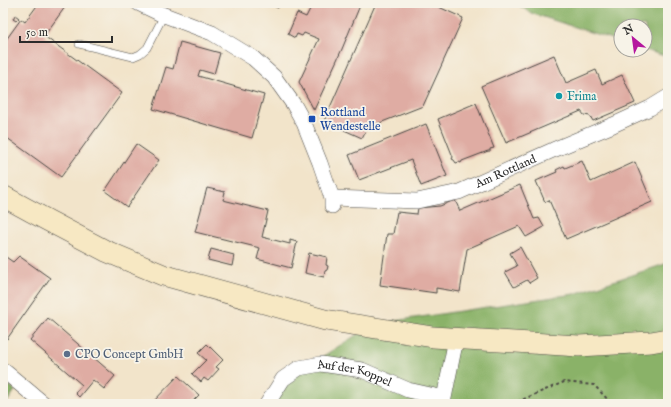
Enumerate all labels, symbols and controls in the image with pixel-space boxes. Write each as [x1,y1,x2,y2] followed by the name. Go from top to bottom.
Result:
[20,18,112,44] scale bar
[613,18,653,58] north arrow
[620,21,637,39] text: N
[26,25,48,40] text: 50 m
[567,89,597,104] place label: Frima
[554,91,564,101] marker: Frima
[320,105,381,134] place label: Rottland Wendestelle
[307,114,317,124] marker: Rottland Wendestelle
[472,151,539,192] street label: Am Rottland
[75,347,184,363] place label: CPO Concept GmbH
[62,349,72,359] marker: CPO Concept GmbH
[315,356,395,390] street label: Auf der Koppel

